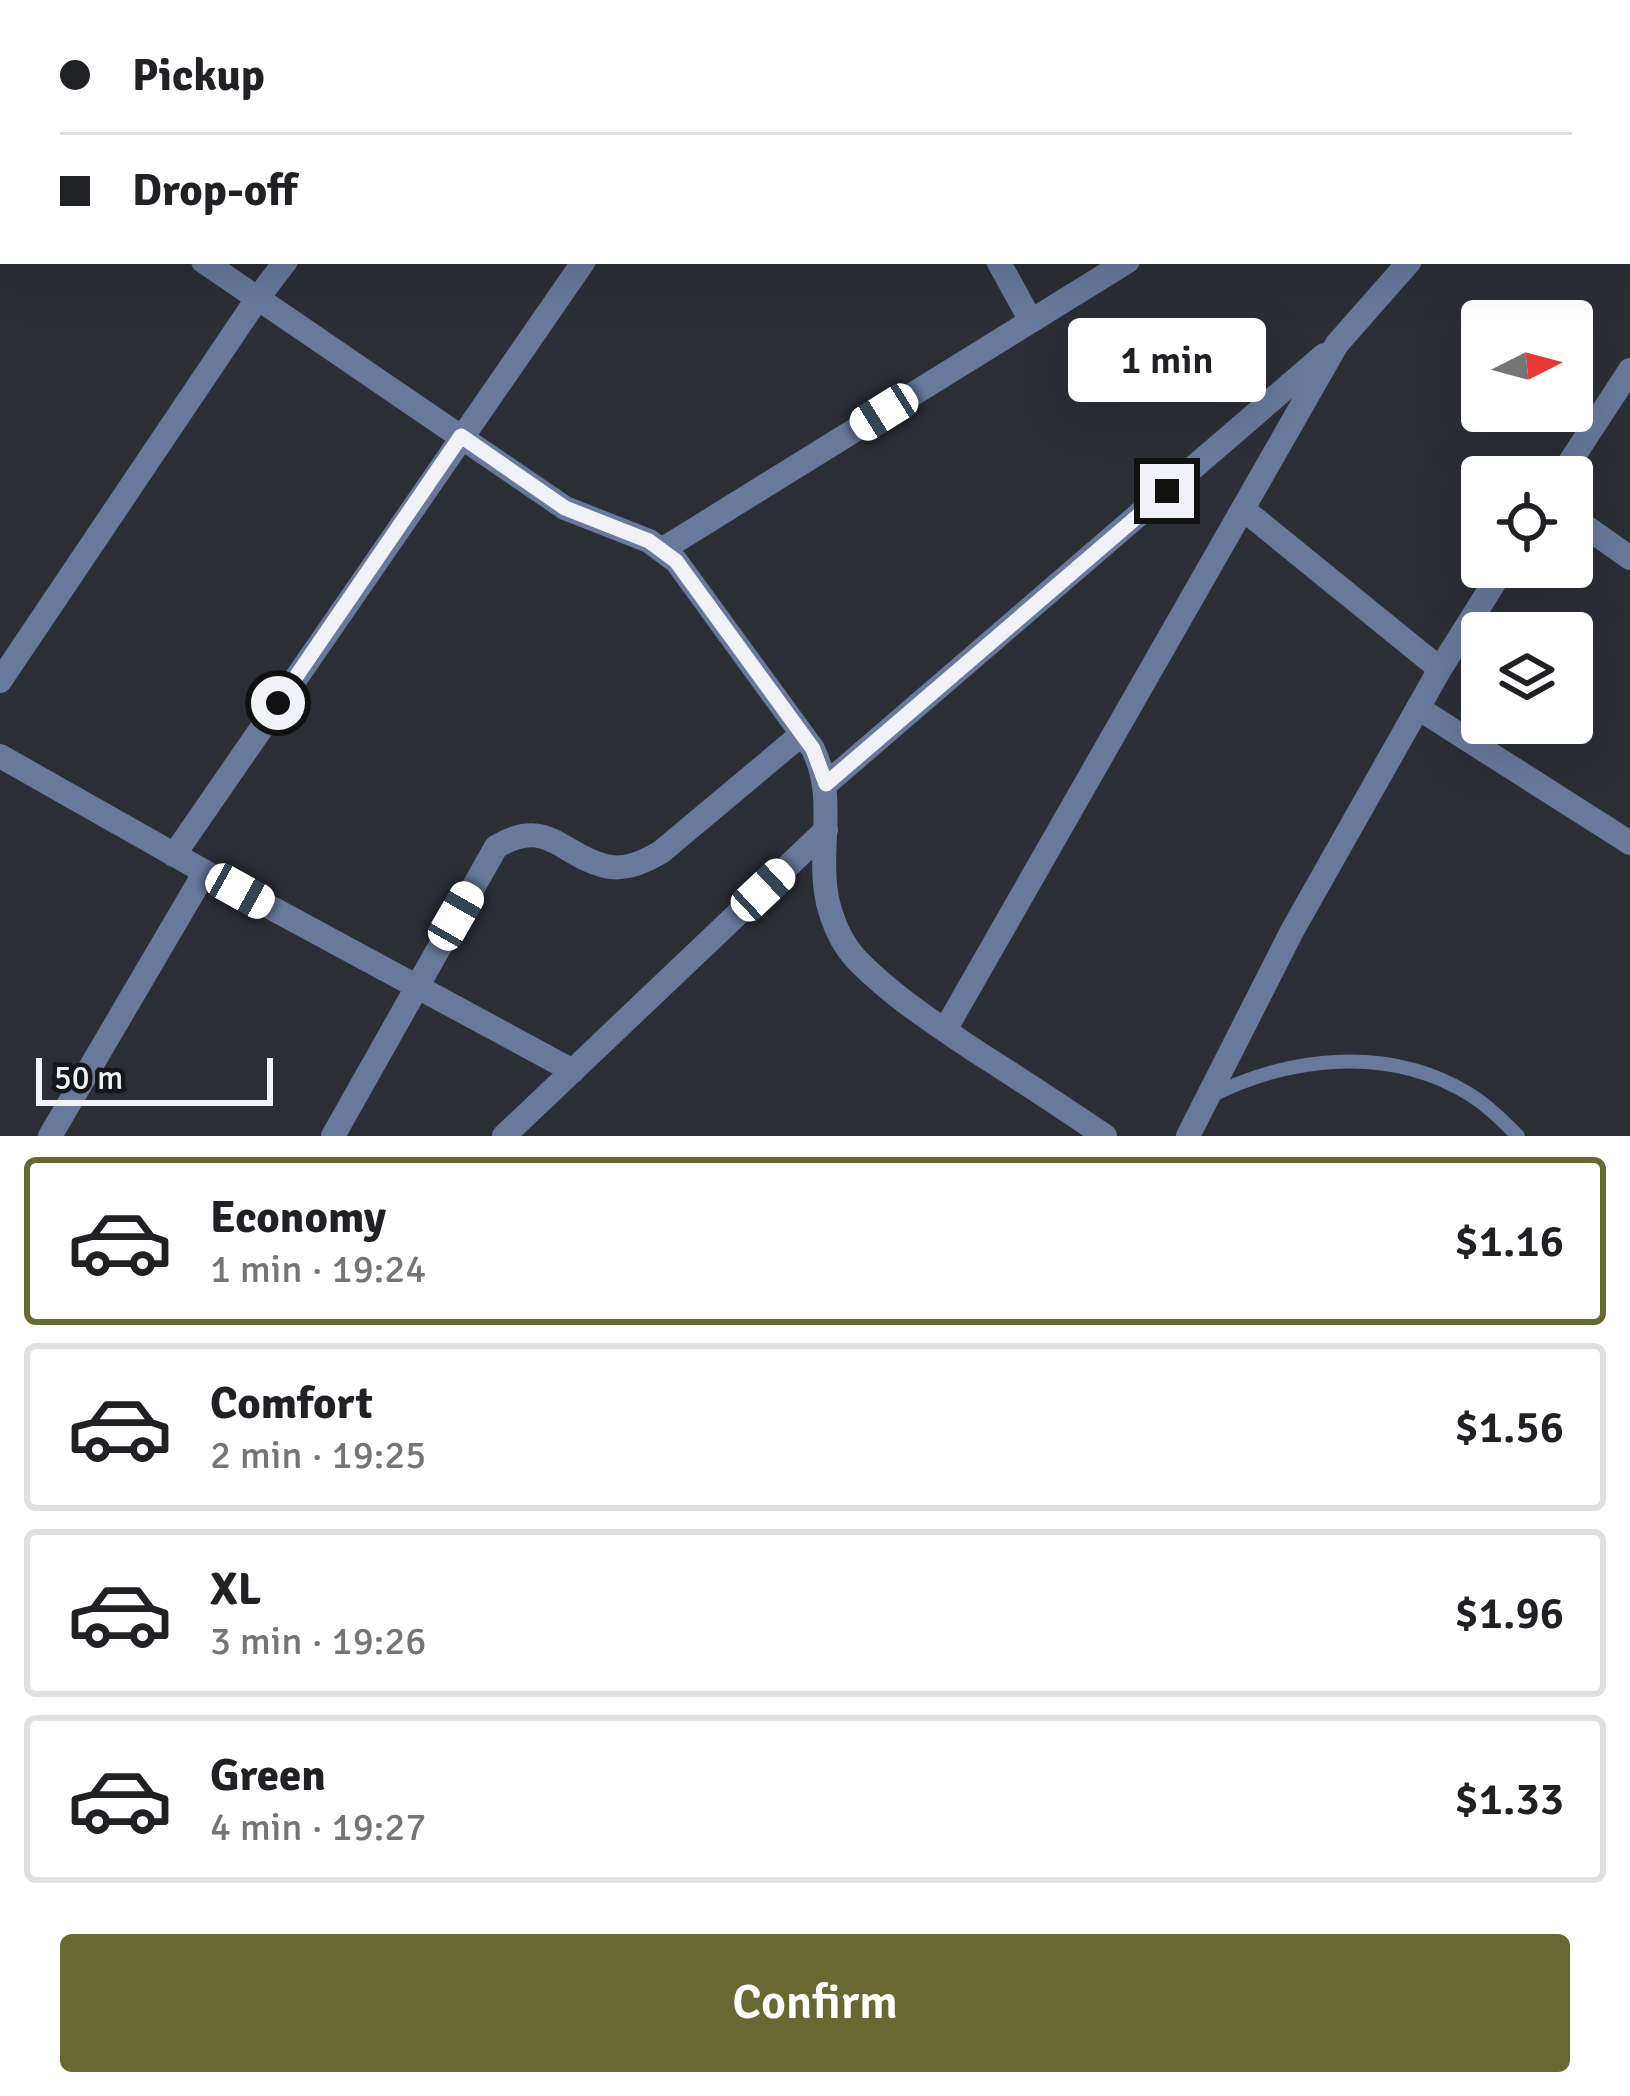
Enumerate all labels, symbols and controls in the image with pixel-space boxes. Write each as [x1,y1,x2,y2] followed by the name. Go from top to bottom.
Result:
[132,48,265,103] text: Pickup
[132,163,297,218] text: Drop-off
[1461,300,1593,432] north arrow
[1461,300,1593,744] map controls
[1068,317,1266,401] callout: 1 min
[1120,336,1214,384] text: 1 min
[844,378,924,446] car
[1461,456,1593,588] button: locate
[1140,464,1194,518] route end
[1461,612,1593,744] button: layers
[251,676,305,730] route start
[724,852,802,928] car
[200,858,280,924] car
[422,876,490,956] car
[36,1052,273,1105] scale bar
[54,1058,123,1099] text: 50 m
[66,1187,174,1295] icon: car
[210,1190,386,1245] text: Economy
[1454,1214,1564,1269] text: $1.16
[210,1245,426,1293] text: 1 min · 19:24
[66,1373,174,1481] icon: car
[210,1376,373,1431] text: Comfort
[1454,1400,1564,1455] text: $1.56
[210,1431,426,1479] text: 2 min · 19:25
[66,1559,174,1667] icon: car
[210,1562,261,1617] text: XL
[1454,1586,1564,1641] text: $1.96
[210,1617,426,1665] text: 3 min · 19:26
[66,1745,174,1853] icon: car
[210,1748,326,1803] text: Green
[1454,1772,1564,1827] text: $1.33
[210,1803,426,1851] text: 4 min · 19:27
[60,1934,1570,2072] button: Confirm

